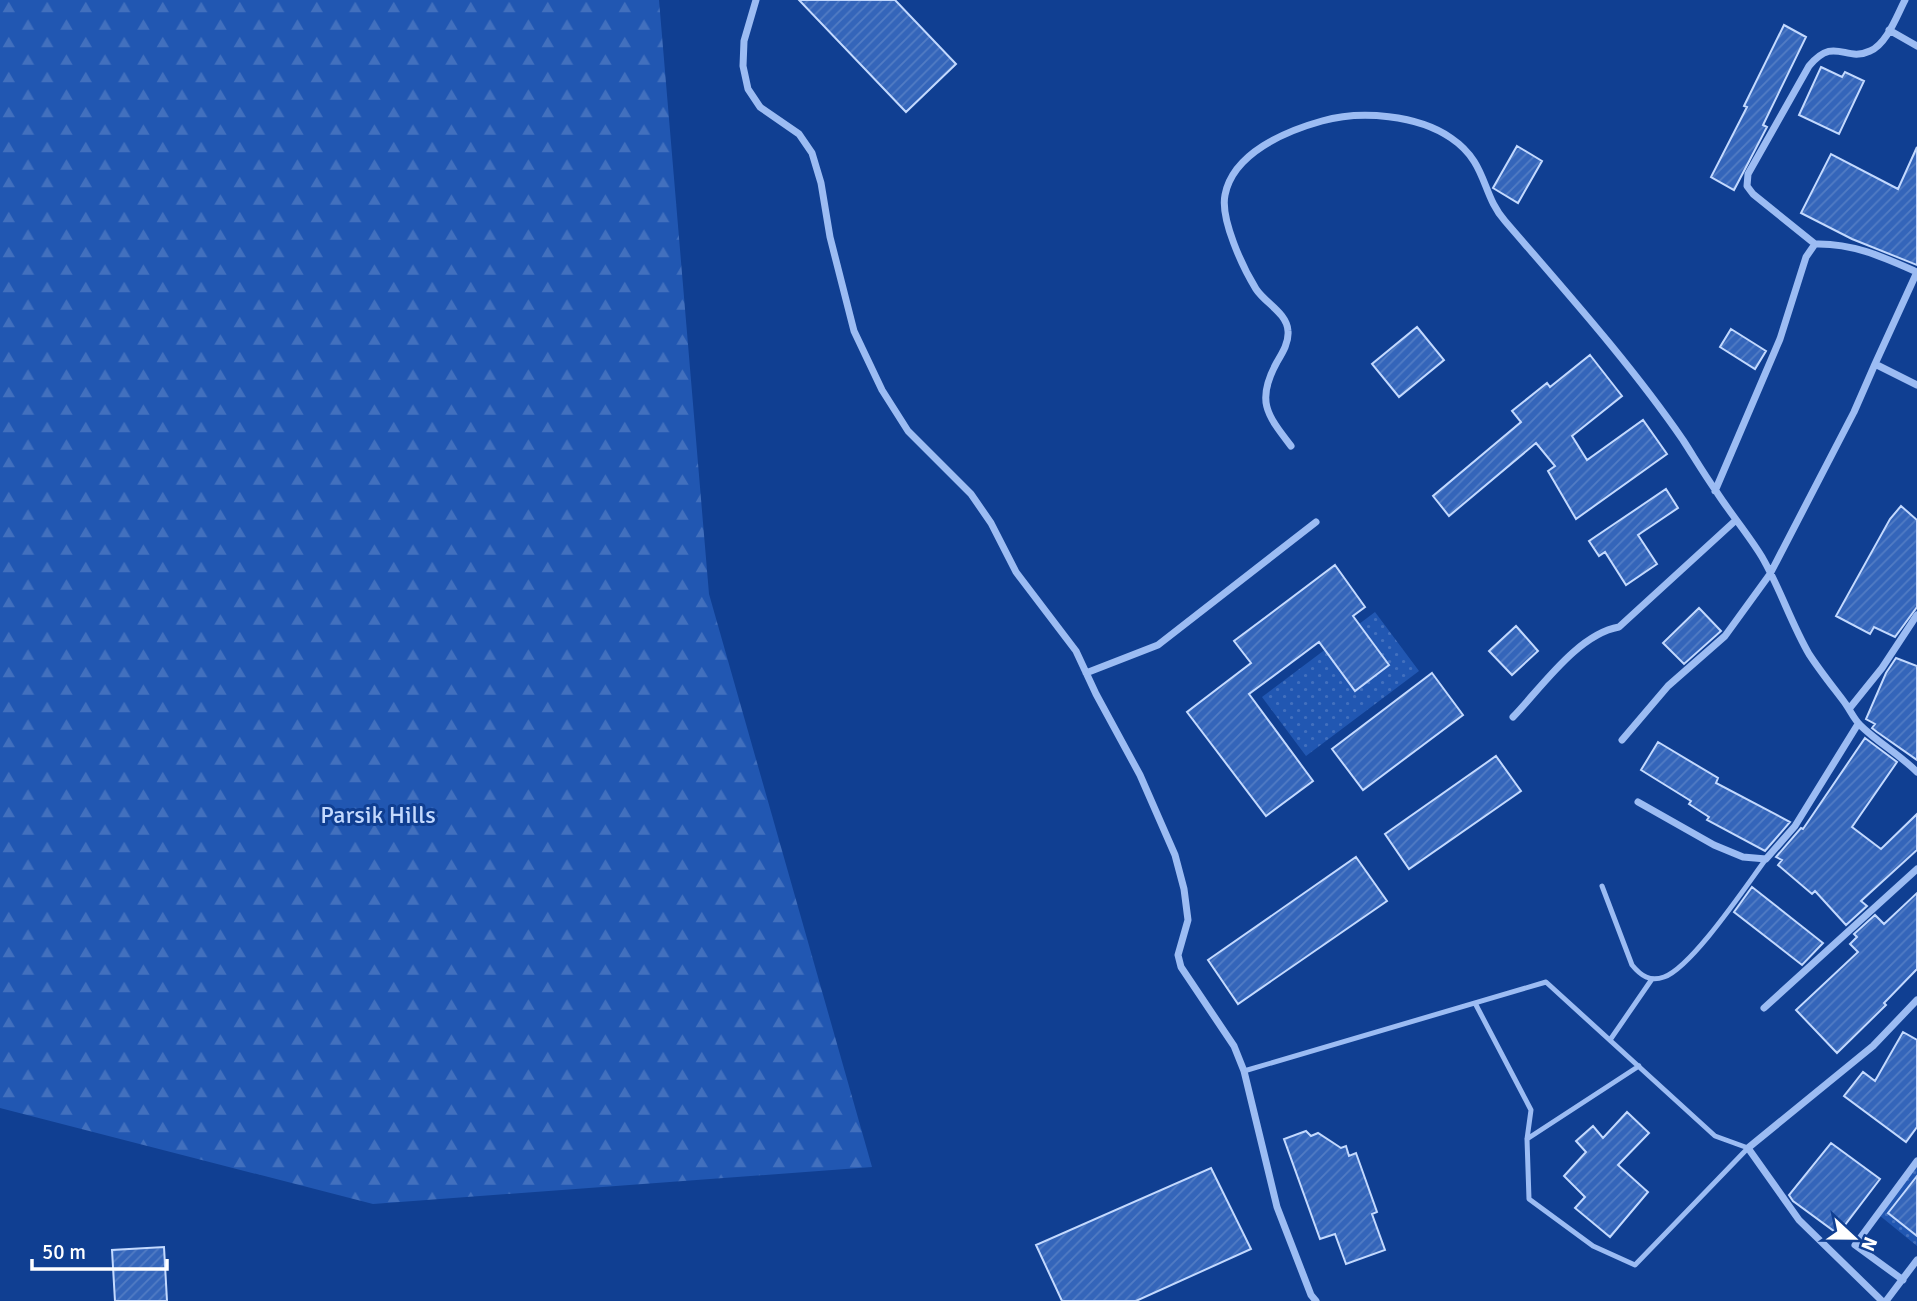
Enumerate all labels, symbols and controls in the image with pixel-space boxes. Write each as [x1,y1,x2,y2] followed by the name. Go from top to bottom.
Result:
[320,800,436,830] park label: Parsik Hills
[1819,1203,1889,1273] north arrow
[32,1228,166,1272] scale bar
[1855,1233,1882,1255] text: N
[42,1239,86,1265] text: 50 m

